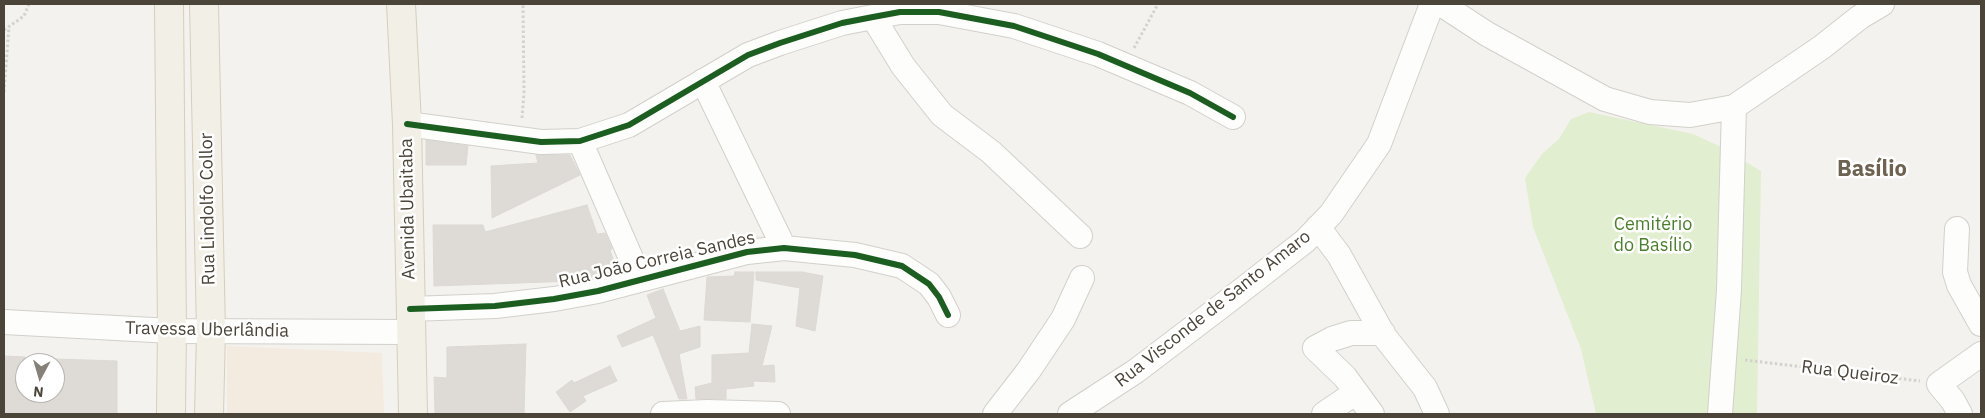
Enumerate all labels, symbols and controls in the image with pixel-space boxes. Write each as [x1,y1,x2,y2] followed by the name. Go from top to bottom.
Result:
[196,133,220,285] street label: Rua Lindolfo Collor
[396,138,420,280] street label: Avenida Ubaitaba
[1837,157,1907,183] district label: Basílio
[1614,214,1692,256] park label: Cemitério do Basílio
[1111,226,1315,392] street label: Rua Visconde de Santo Amaro
[557,227,757,293] street label: Rua João Correia Sandes
[125,318,289,342] street label: Travessa Uberlândia
[15,353,65,403] north arrow
[1800,356,1900,390] street label: Rua Queiroz
[33,382,45,401] text: N

